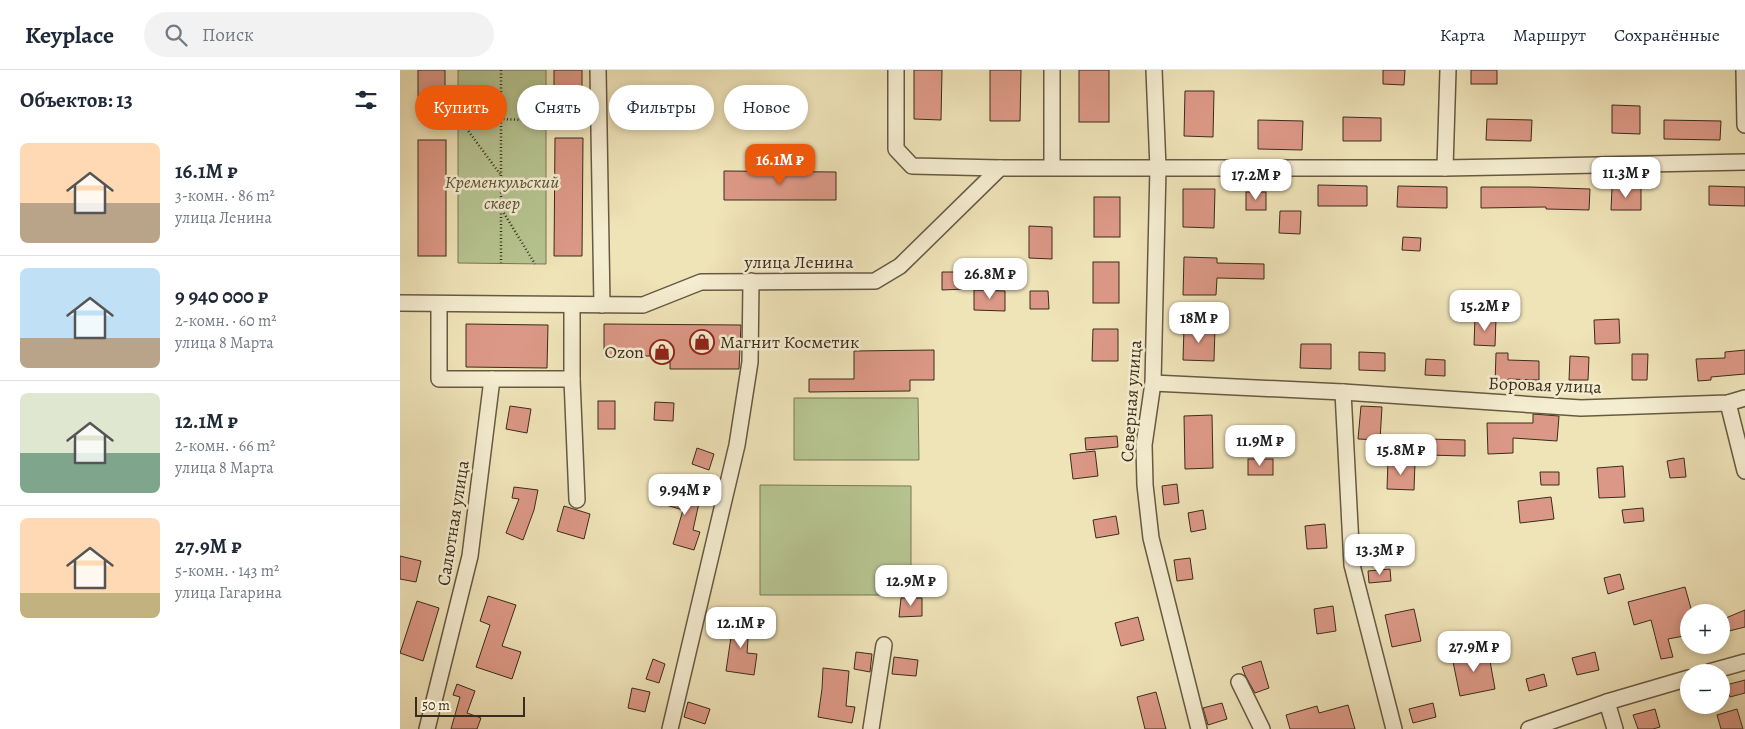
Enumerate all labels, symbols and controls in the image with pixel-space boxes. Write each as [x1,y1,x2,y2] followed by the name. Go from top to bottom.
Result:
[144,12,494,57] search box
[25,19,114,51] text: Keyplace
[162,21,190,49] icon: search
[202,22,254,48] text: Поиск
[1440,23,1485,47] text: Карта
[1513,23,1586,47] text: Маршрут
[1614,23,1720,47] text: Сохранённые
[415,85,507,130] chip: Купить
[517,85,599,130] chip: Снять
[609,85,714,130] chip: Фильтры
[724,85,808,130] chip: Новое
[20,86,133,114] text: Объектов: 13
[352,86,380,114] icon: filters
[734,144,826,186] pin: 16.1M ₽
[756,149,804,171] text: 16.1M ₽
[1580,156,1672,199] pin: 11.3M ₽
[175,157,238,185] text: 16.1M ₽
[1210,158,1302,201] pin: 17.2M ₽
[1602,162,1650,184] text: 11.3M ₽
[60,163,120,223] icon: home
[1231,164,1281,186] text: 17.2M ₽
[445,170,559,215] park label: Кременкульский сквер
[175,185,275,207] text: 3-комн. · 86 m²
[175,207,272,229] text: улица Ленина
[744,250,854,274] street label: улица Ленина
[944,258,1036,300] pin: 26.8M ₽
[964,263,1016,285] text: 26.8M ₽
[175,282,268,310] text: 9 940 000 ₽
[60,288,120,348] icon: home
[1439,290,1531,332] pin: 15.2M ₽
[1460,295,1510,317] text: 15.2M ₽
[1164,302,1234,344] pin: 18M ₽
[1180,307,1218,329] text: 18M ₽
[175,310,277,332] text: 2-комн. · 60 m²
[689,329,715,355] shop icon: Магнит Косметик
[720,330,859,354] place label: Магнит Косметик
[175,332,274,354] text: улица 8 Марта
[1115,338,1147,463] street label: Северная улица
[649,339,675,365] shop icon: Ozon
[604,340,644,364] place label: Ozon
[1488,371,1603,399] street label: Боровая улица
[175,407,238,435] text: 12.1M ₽
[60,413,120,473] icon: home
[1214,424,1306,467] pin: 11.9M ₽
[1236,430,1284,452] text: 11.9M ₽
[1355,434,1447,476] pin: 15.8M ₽
[175,435,275,457] text: 2-комн. · 66 m²
[1376,439,1426,461] text: 15.8M ₽
[175,457,274,479] text: улица 8 Марта
[431,458,475,587] street label: Салютная улица
[639,474,731,516] pin: 9.94M ₽
[659,479,711,501] text: 9.94M ₽
[175,532,242,560] text: 27.9M ₽
[1334,534,1426,576] pin: 13.3M ₽
[60,538,120,598] icon: home
[1356,539,1404,561] text: 13.3M ₽
[175,560,279,582] text: 5-комн. · 143 m²
[865,564,957,607] pin: 12.9M ₽
[886,570,936,592] text: 12.9M ₽
[175,582,282,604] text: улица Гагарина
[1680,604,1730,714] map controls
[1680,604,1730,654] button: +
[695,606,787,649] pin: 12.1M ₽
[717,612,765,634] text: 12.1M ₽
[1428,630,1520,673] pin: 27.9M ₽
[1449,636,1499,658] text: 27.9M ₽
[1680,664,1730,714] button: −
[415,694,525,717] scale bar
[422,696,450,715] text: 50 m

